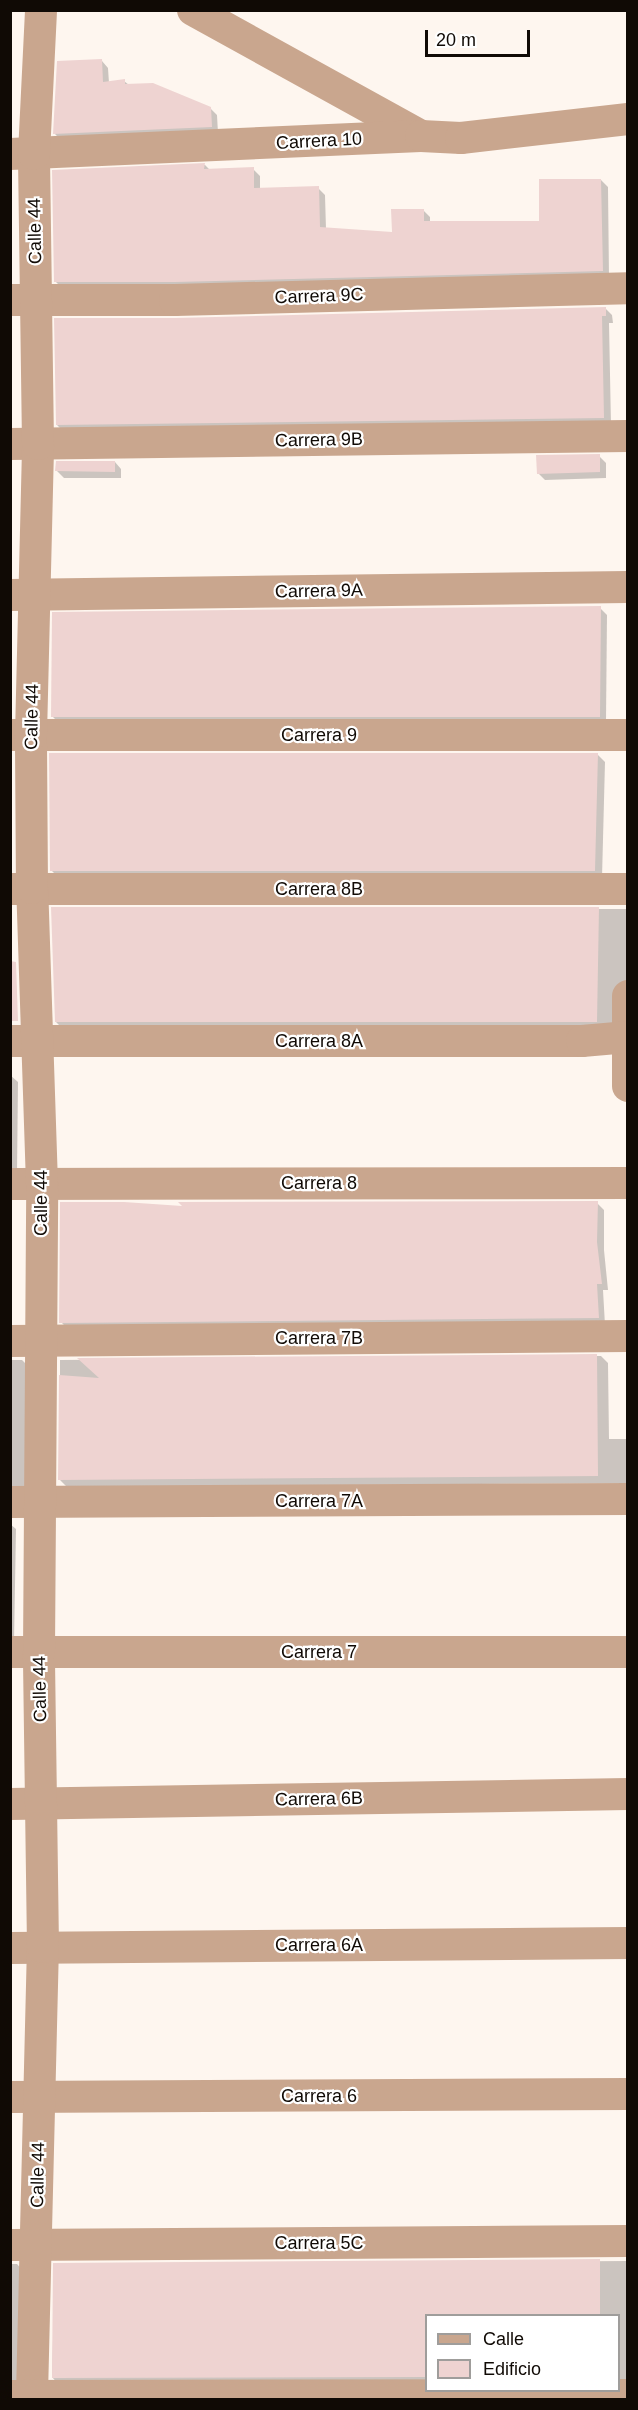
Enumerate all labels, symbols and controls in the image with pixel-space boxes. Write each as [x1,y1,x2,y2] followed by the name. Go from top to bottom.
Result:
[428,18,533,56] scale bar
[436,30,476,50] text: 20 m
[275,128,363,154] street label: Carrera 10
[24,198,46,264] street label: Calle 44
[274,284,364,308] street label: Carrera 9C
[275,428,363,452] street label: Carrera 9B
[275,579,363,603] street label: Carrera 9A
[21,684,43,750] street label: Calle 44
[281,724,357,746] street label: Carrera 9
[275,878,363,900] street label: Carrera 8B
[275,1030,363,1052] street label: Carrera 8A
[30,1170,52,1236] street label: Calle 44
[281,1172,357,1194] street label: Carrera 8
[275,1327,363,1349] street label: Carrera 7B
[275,1490,363,1512] street label: Carrera 7A
[281,1641,357,1663] street label: Carrera 7
[29,1656,51,1722] street label: Calle 44
[275,1787,363,1811] street label: Carrera 6B
[275,1934,363,1956] street label: Carrera 6A
[281,2085,357,2107] street label: Carrera 6
[27,2142,49,2208] street label: Calle 44
[274,2232,364,2254] street label: Carrera 5C
[425,2314,620,2392] legend
[483,2329,524,2349] text: Calle
[483,2359,541,2379] text: Edificio

